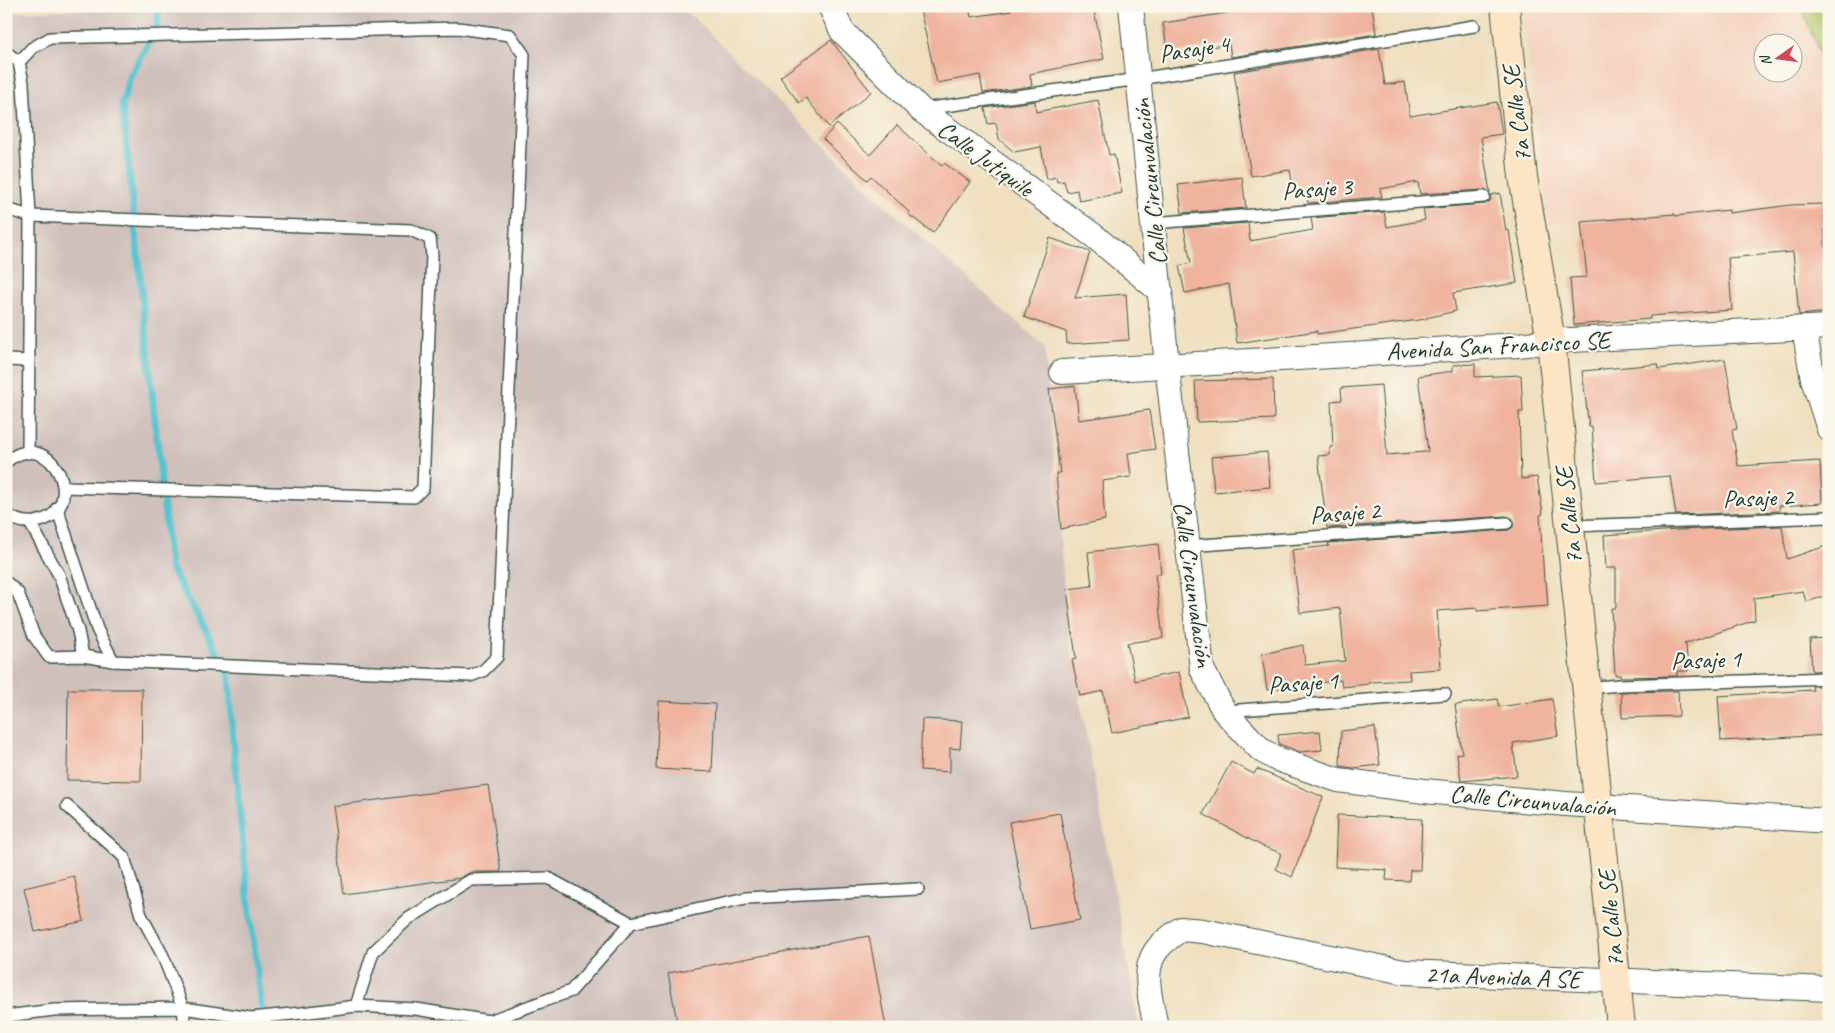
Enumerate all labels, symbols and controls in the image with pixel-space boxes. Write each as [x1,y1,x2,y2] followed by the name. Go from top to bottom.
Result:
[1157,27,1234,70] street label: Pasaje 4
[1752,32,1802,82] north arrow
[1756,53,1775,67] text: N
[1495,61,1539,164] street label: 7a Calle SE
[1125,97,1175,266] street label: Calle Circunvalación
[931,113,1041,205] street label: Calle Jutiquile
[1281,170,1355,207] street label: Pasaje 3
[1385,324,1613,368] street label: Avenida San Francisco SE
[1548,463,1590,566] street label: 7a Calle SE
[1722,481,1796,515] street label: Pasaje 2
[1309,494,1383,531] street label: Pasaje 2
[1166,499,1221,670] street label: Calle Circunvalación
[1670,643,1744,677] street label: Pasaje 1
[1267,664,1341,701] street label: Pasaje 1
[1448,778,1618,824] street label: Calle Circunvalación
[1591,866,1631,969] street label: 7a Calle SE
[1425,958,1584,996] street label: 21a Avenida A SE

